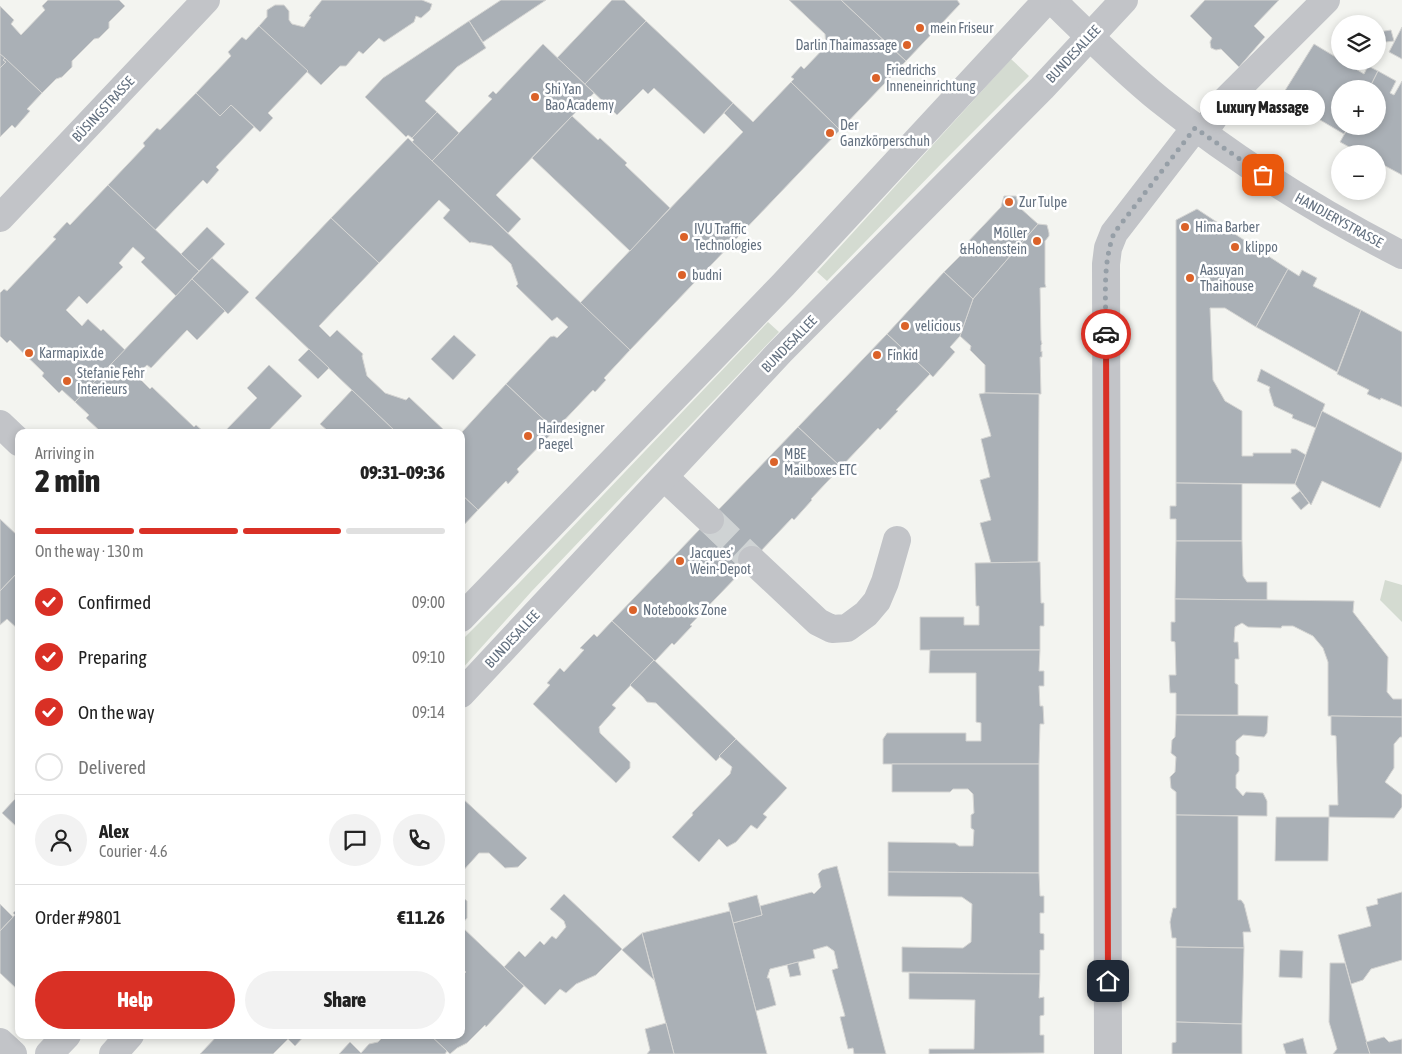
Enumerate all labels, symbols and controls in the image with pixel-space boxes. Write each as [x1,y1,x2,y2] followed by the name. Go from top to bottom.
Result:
[1331,15,1386,200] map controls
[1331,15,1386,70] button: layers
[930,20,994,36] place label: mein Friseur
[914,22,926,34] marker: mein Friseur
[1042,22,1104,86] street label: BUNDESALLEE
[795,37,897,53] place label: Darlin Thaimassage
[901,39,913,51] marker: Darlin Thaimassage
[886,62,976,94] place label: Friedrichs Inneneinrichtung
[870,72,882,84] marker: Friedrichs Inneneinrichtung
[69,73,137,145] street label: BÜSINGSTRASSE
[1331,80,1386,135] button: +
[545,81,614,113] place label: Shi Yan Bao Academy
[1200,90,1326,125] callout: Luxury Massage
[529,91,541,103] marker: Shi Yan Bao Academy
[1216,98,1309,116] text: Luxury Massage
[840,117,930,149] place label: Der Ganzkörperschuh
[824,127,836,139] marker: Der Ganzkörperschuh
[1331,145,1386,200] button: −
[1242,154,1284,196] pin
[1249,161,1277,189] icon: bag
[1292,189,1386,251] street label: HANDJERYSTRASSE
[1019,194,1067,210] place label: Zur Tulpe
[1003,196,1015,208] marker: Zur Tulpe
[1195,219,1260,235] place label: Hima Barber
[694,221,762,253] place label: IVU Traffic Technologies
[1179,221,1191,233] marker: Hima Barber
[960,225,1028,257] place label: Möller &Hohenstein
[678,231,690,243] marker: IVU Traffic Technologies
[1031,235,1043,247] marker: Möller &Hohenstein
[1245,239,1278,255] place label: klippo
[1229,241,1241,253] marker: klippo
[1200,262,1254,294] place label: Aasuyan Thaihouse
[692,267,722,283] place label: budni
[676,269,688,281] marker: budni
[1184,272,1196,284] marker: Aasuyan Thaihouse
[1081,309,1131,359] courier
[758,312,820,376] street label: BUNDESALLEE
[915,318,961,334] place label: velicious
[899,320,911,332] marker: velicious
[1092,320,1120,348] icon: car
[39,345,104,361] place label: Karmapix.de
[23,347,35,359] marker: Karmapix.de
[887,347,918,363] place label: Finkid
[871,349,883,361] marker: Finkid
[77,365,145,397] place label: Stefanie Fehr Interieurs
[61,375,73,387] marker: Stefanie Fehr Interieurs
[538,420,605,452] place label: Hairdesigner Paegel
[522,430,534,442] marker: Hairdesigner Paegel
[35,444,95,462] text: Arriving in
[784,446,857,478] place label: MBE Mailboxes ETC
[768,456,780,468] marker: MBE Mailboxes ETC
[360,461,445,483] text: 09:31–09:36
[35,462,100,499] text: 2 min
[35,542,144,560] text: On the way · 130 m
[690,545,751,577] place label: Jacques' Wein-Depot
[674,555,686,567] marker: Jacques' Wein-Depot
[35,588,63,616] icon: check
[78,591,151,613] text: Confirmed
[412,593,445,611] text: 09:00
[643,602,727,618] place label: Notebooks Zone
[627,604,639,616] marker: Notebooks Zone
[481,607,543,671] street label: BUNDESALLEE
[35,643,63,671] icon: check
[78,646,147,668] text: Preparing
[412,648,445,666] text: 09:10
[35,698,63,726] icon: check
[78,701,155,723] text: On the way
[412,703,445,721] text: 09:14
[78,756,146,778] text: Delivered
[35,814,87,866] button: person
[329,814,381,866] button: chat
[393,814,445,866] button: phone
[99,820,129,842] text: Alex
[99,842,168,860] text: Courier · 4.6
[35,906,122,928] text: Order #9801
[397,906,445,928] text: €11.26
[1087,960,1129,1002] pin
[1094,967,1122,995] icon: home
[35,971,235,1029] button: Help
[245,971,445,1029] button: Share

